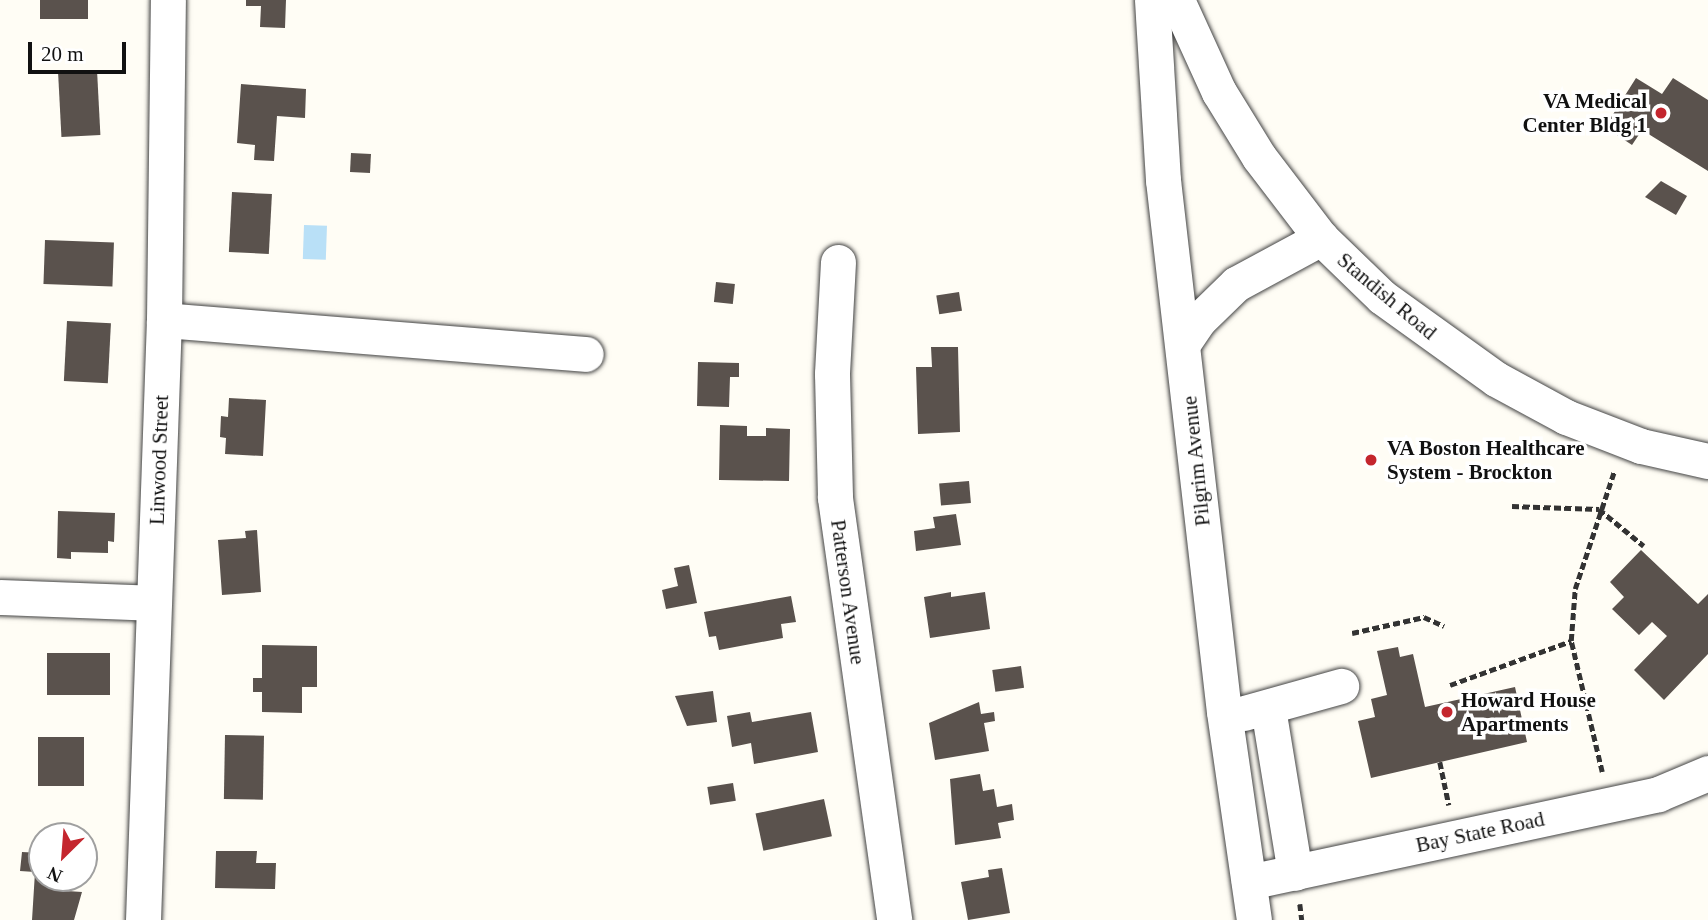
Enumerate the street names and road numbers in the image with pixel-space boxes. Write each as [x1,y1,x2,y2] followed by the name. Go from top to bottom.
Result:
[1332,247,1442,345] street label: Standish Road
[1177,394,1215,528] street label: Pilgrim Avenue
[144,395,174,525] street label: Linwood Street
[825,517,871,667] street label: Patterson Avenue
[1413,806,1547,858] street label: Bay State Road

